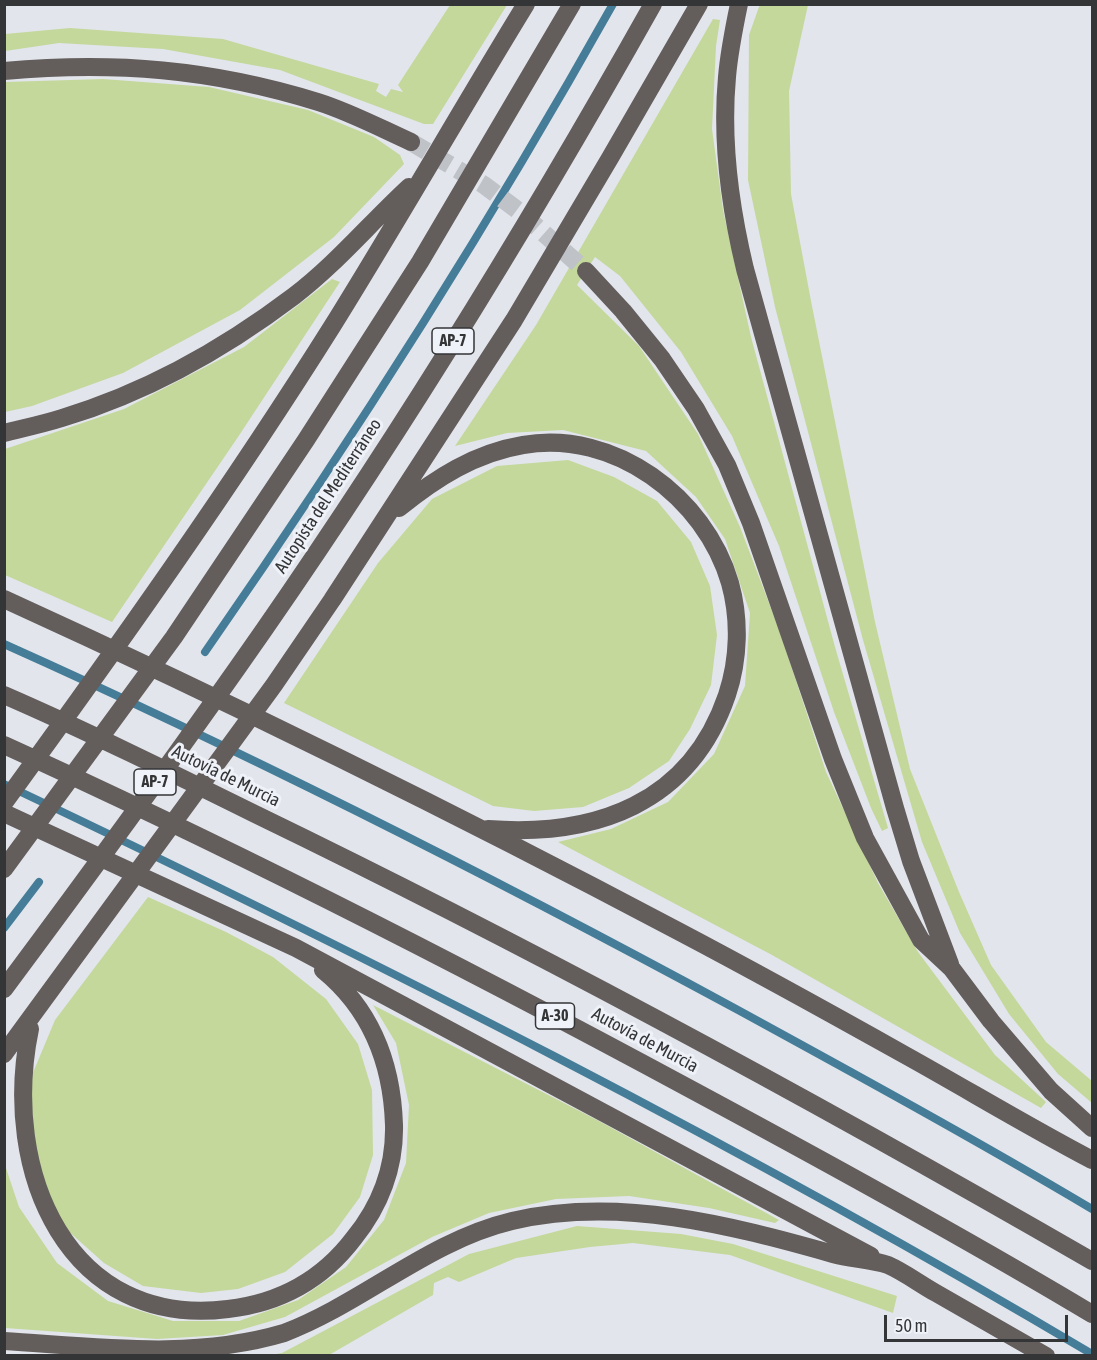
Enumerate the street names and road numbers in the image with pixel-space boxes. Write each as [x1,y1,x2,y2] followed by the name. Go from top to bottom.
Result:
[432,328,474,354] road number: AP-7
[270,415,386,577] street label: Autopista del Mediterráneo
[168,741,284,811] street label: Autovía de Murcia
[134,769,176,795] road number: AP-7
[536,1003,574,1029] road number: A-30
[588,1003,702,1077] street label: Autovía de Murcia

